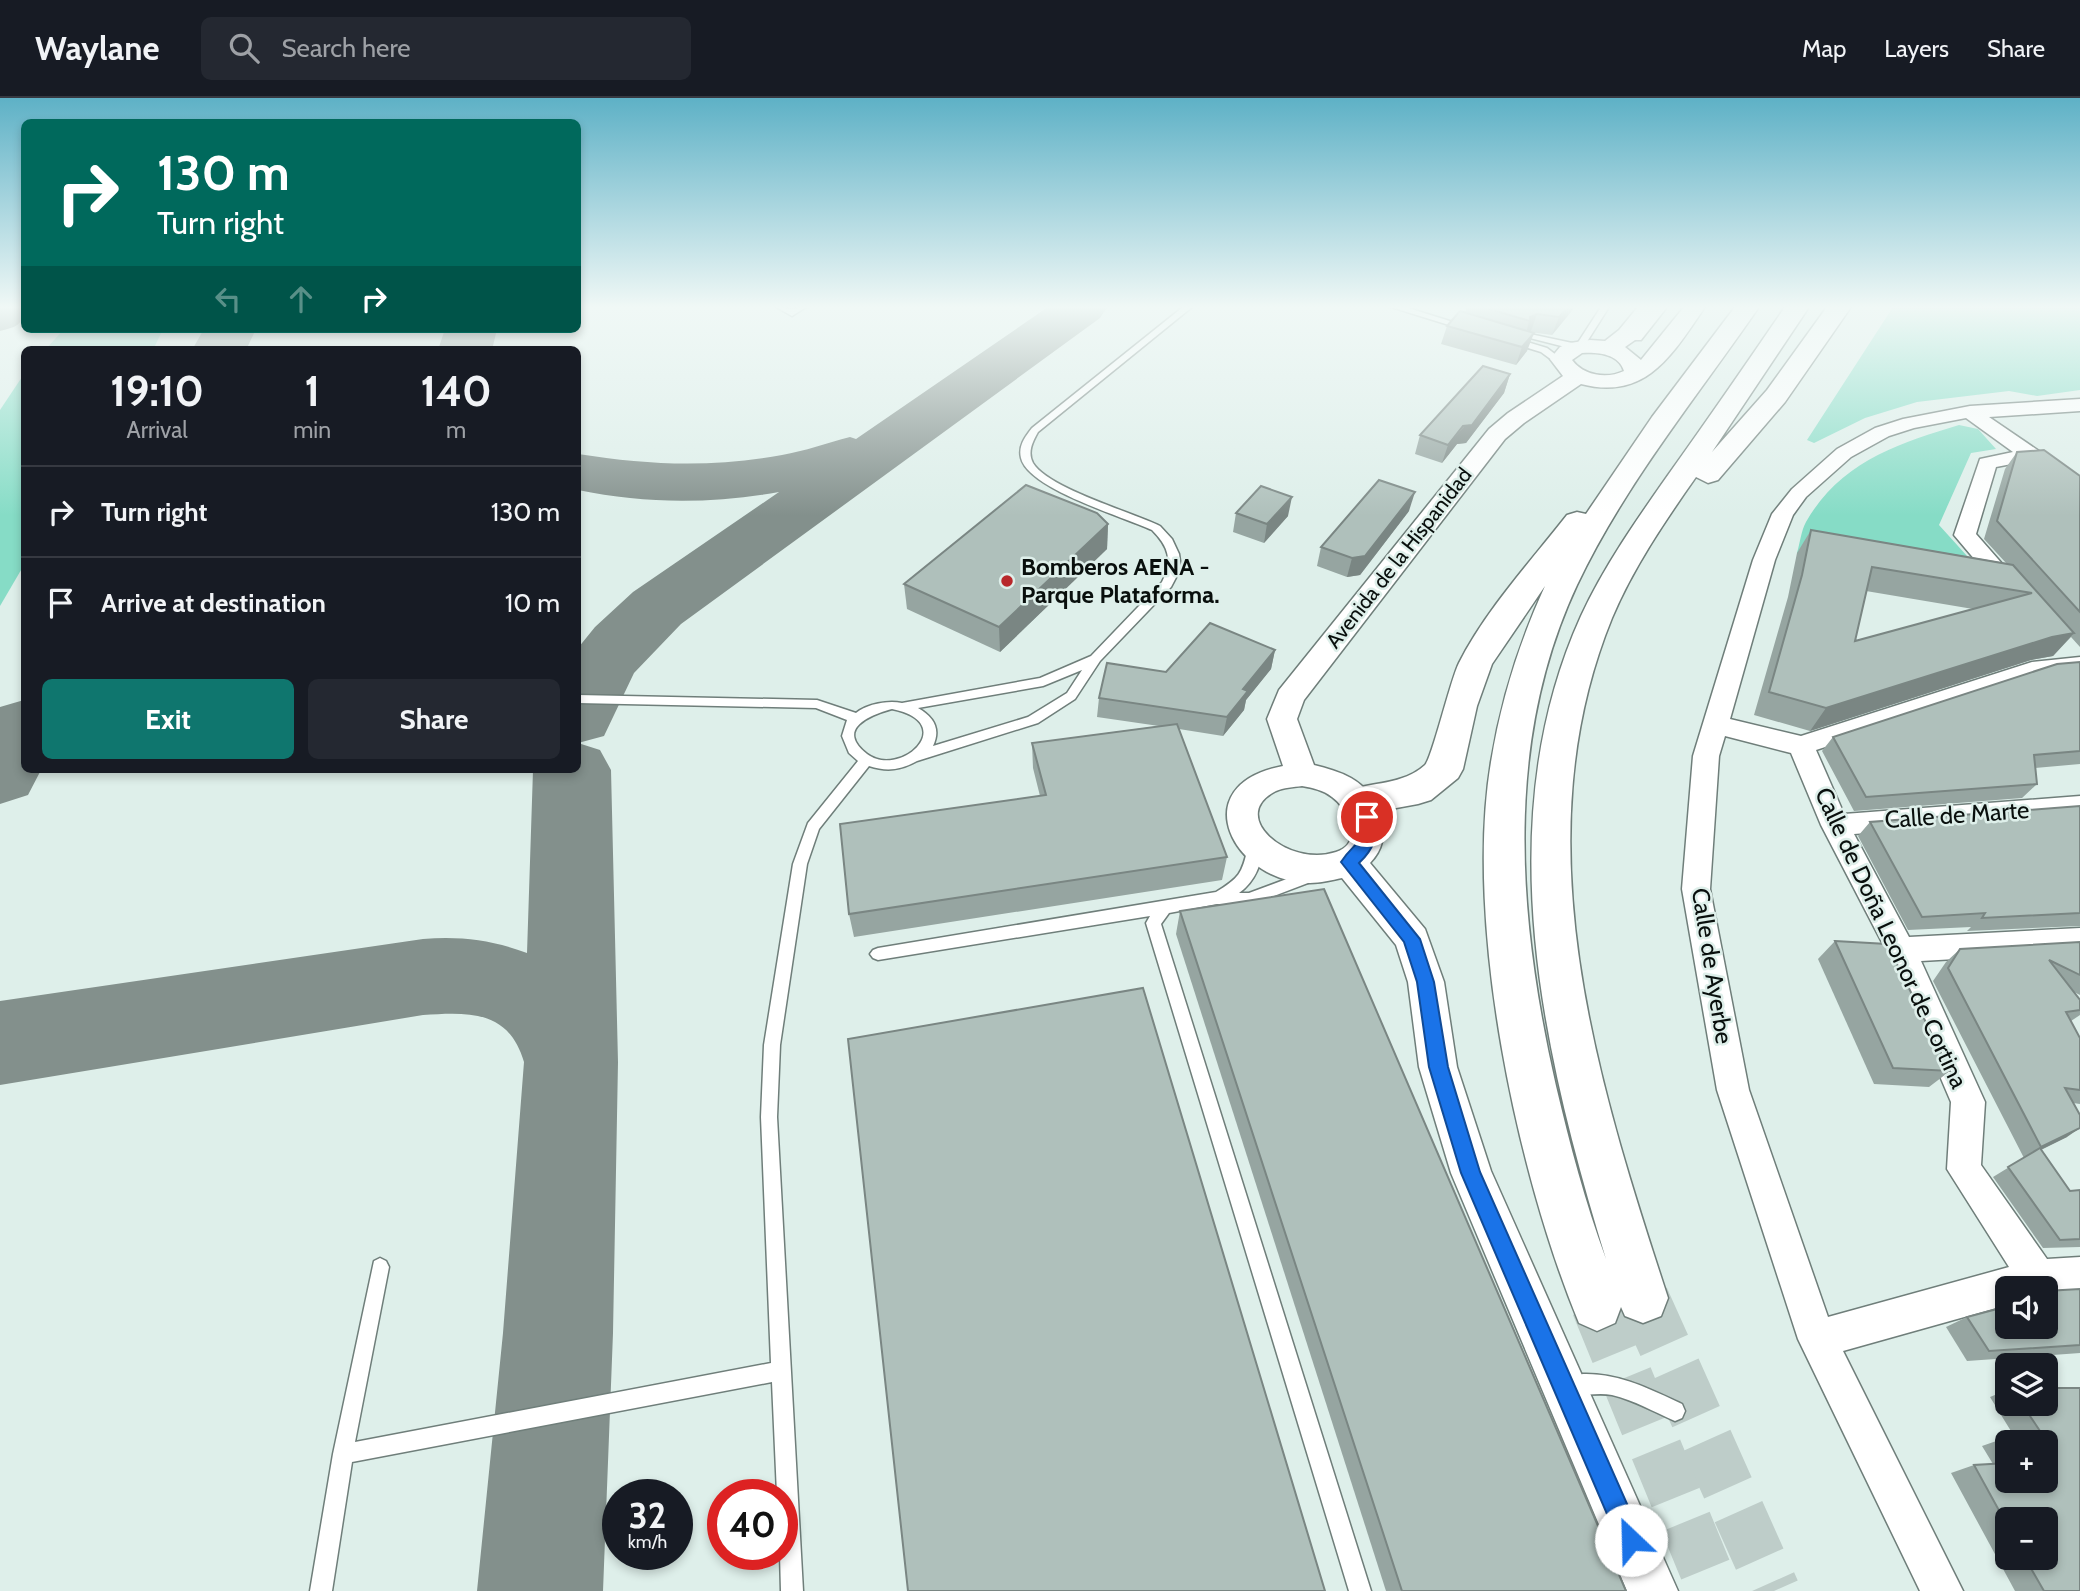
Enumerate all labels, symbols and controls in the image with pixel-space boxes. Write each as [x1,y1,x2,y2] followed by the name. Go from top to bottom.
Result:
[201,17,691,80] search box
[35,28,159,68] text: Waylane
[225,29,263,67] icon: search
[281,32,411,64] text: Search here
[1802,34,1846,63] text: Map
[1884,34,1949,63] text: Layers
[1987,34,2045,63] text: Share
[157,143,290,202] text: 130 m
[42,147,133,238] icon: right
[157,203,284,242] text: Turn right
[209,280,247,318] icon: left
[282,280,320,318] icon: ahead
[355,280,393,318] icon: right
[110,365,204,417] text: 19:10
[304,365,320,417] text: 1
[420,365,492,417] text: 140
[126,416,188,444] text: Arrival
[293,416,331,444] text: min
[446,416,466,444] text: m
[1320,463,1477,653] street label: Avenida de la Hispanidad
[42,493,80,531] icon: right
[101,496,207,528] text: Turn right
[491,496,560,528] text: 130 m
[1021,552,1219,609] place label: Bomberos AENA - Parque Plataforma.
[999,573,1015,589] marker: Bomberos AENA - Parque Plataforma.
[42,584,80,622] icon: arrive
[101,587,326,619] text: Arrive at destination
[505,587,560,619] text: 10 m
[42,679,294,759] button: Exit
[308,679,560,759] button: Share
[1809,783,1974,1093] street label: Calle de Doña Leonor de Cortina
[1337,787,1397,847] pin
[1884,795,2030,834] street label: Calle de Marte
[1348,798,1386,836] icon: arrive
[1686,886,1739,1046] street label: Calle de Ayerbe
[1995,1276,2058,1570] map controls
[1995,1276,2058,1339] button: sound
[1995,1353,2058,1416] button: layers
[1995,1430,2058,1493] button: +
[707,1479,798,1570] speed limit sign: 40
[629,1494,666,1537] text: 32
[1594,1503,1668,1577] position arrow
[1995,1507,2058,1570] button: −
[628,1531,667,1553] text: km/h

